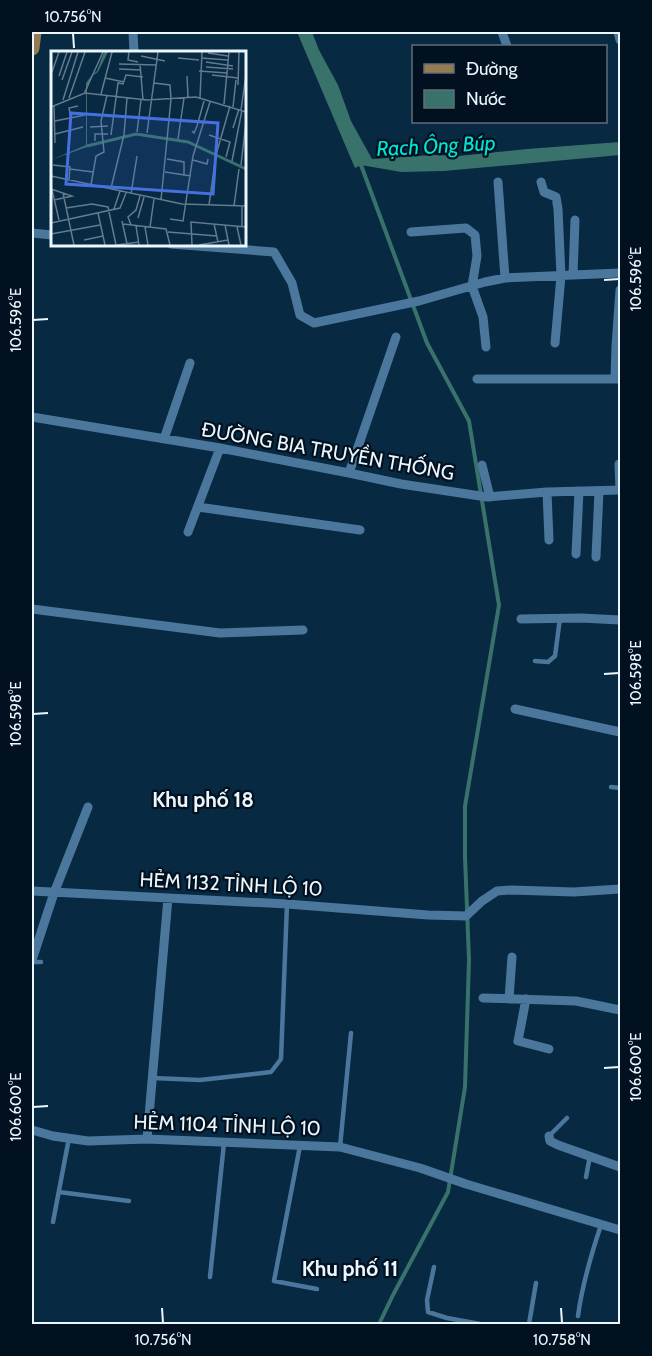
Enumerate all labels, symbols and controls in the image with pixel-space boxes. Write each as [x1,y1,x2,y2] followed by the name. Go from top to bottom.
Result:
[44,8,102,26] text: 10.756°N
[412,45,607,123] legend
[51,51,246,246] inset map
[466,58,519,80] text: Đường
[466,88,506,110] text: Nước
[376,129,496,161] water label: Rạch Ông Búp
[627,247,645,311] text: 106.596°E
[7,288,25,352] text: 106.596°E
[200,415,457,485] street label: ĐƯỜNG BIA TRUYỀN THỐNG
[627,640,645,706] text: 106.598°E
[7,681,25,747] text: 106.598°E
[152,787,254,812] district label: Khu phố 18
[139,867,323,901] street label: HẺM 1132 TỈNH LỘ 10
[627,1032,645,1102] text: 106.600°E
[7,1072,25,1142] text: 106.600°E
[133,1110,321,1140] street label: HẺM 1104 TỈNH LỘ 10
[302,1256,398,1281] district label: Khu phố 11
[134,1331,192,1349] text: 10.756°N
[533,1331,591,1349] text: 10.758°N

